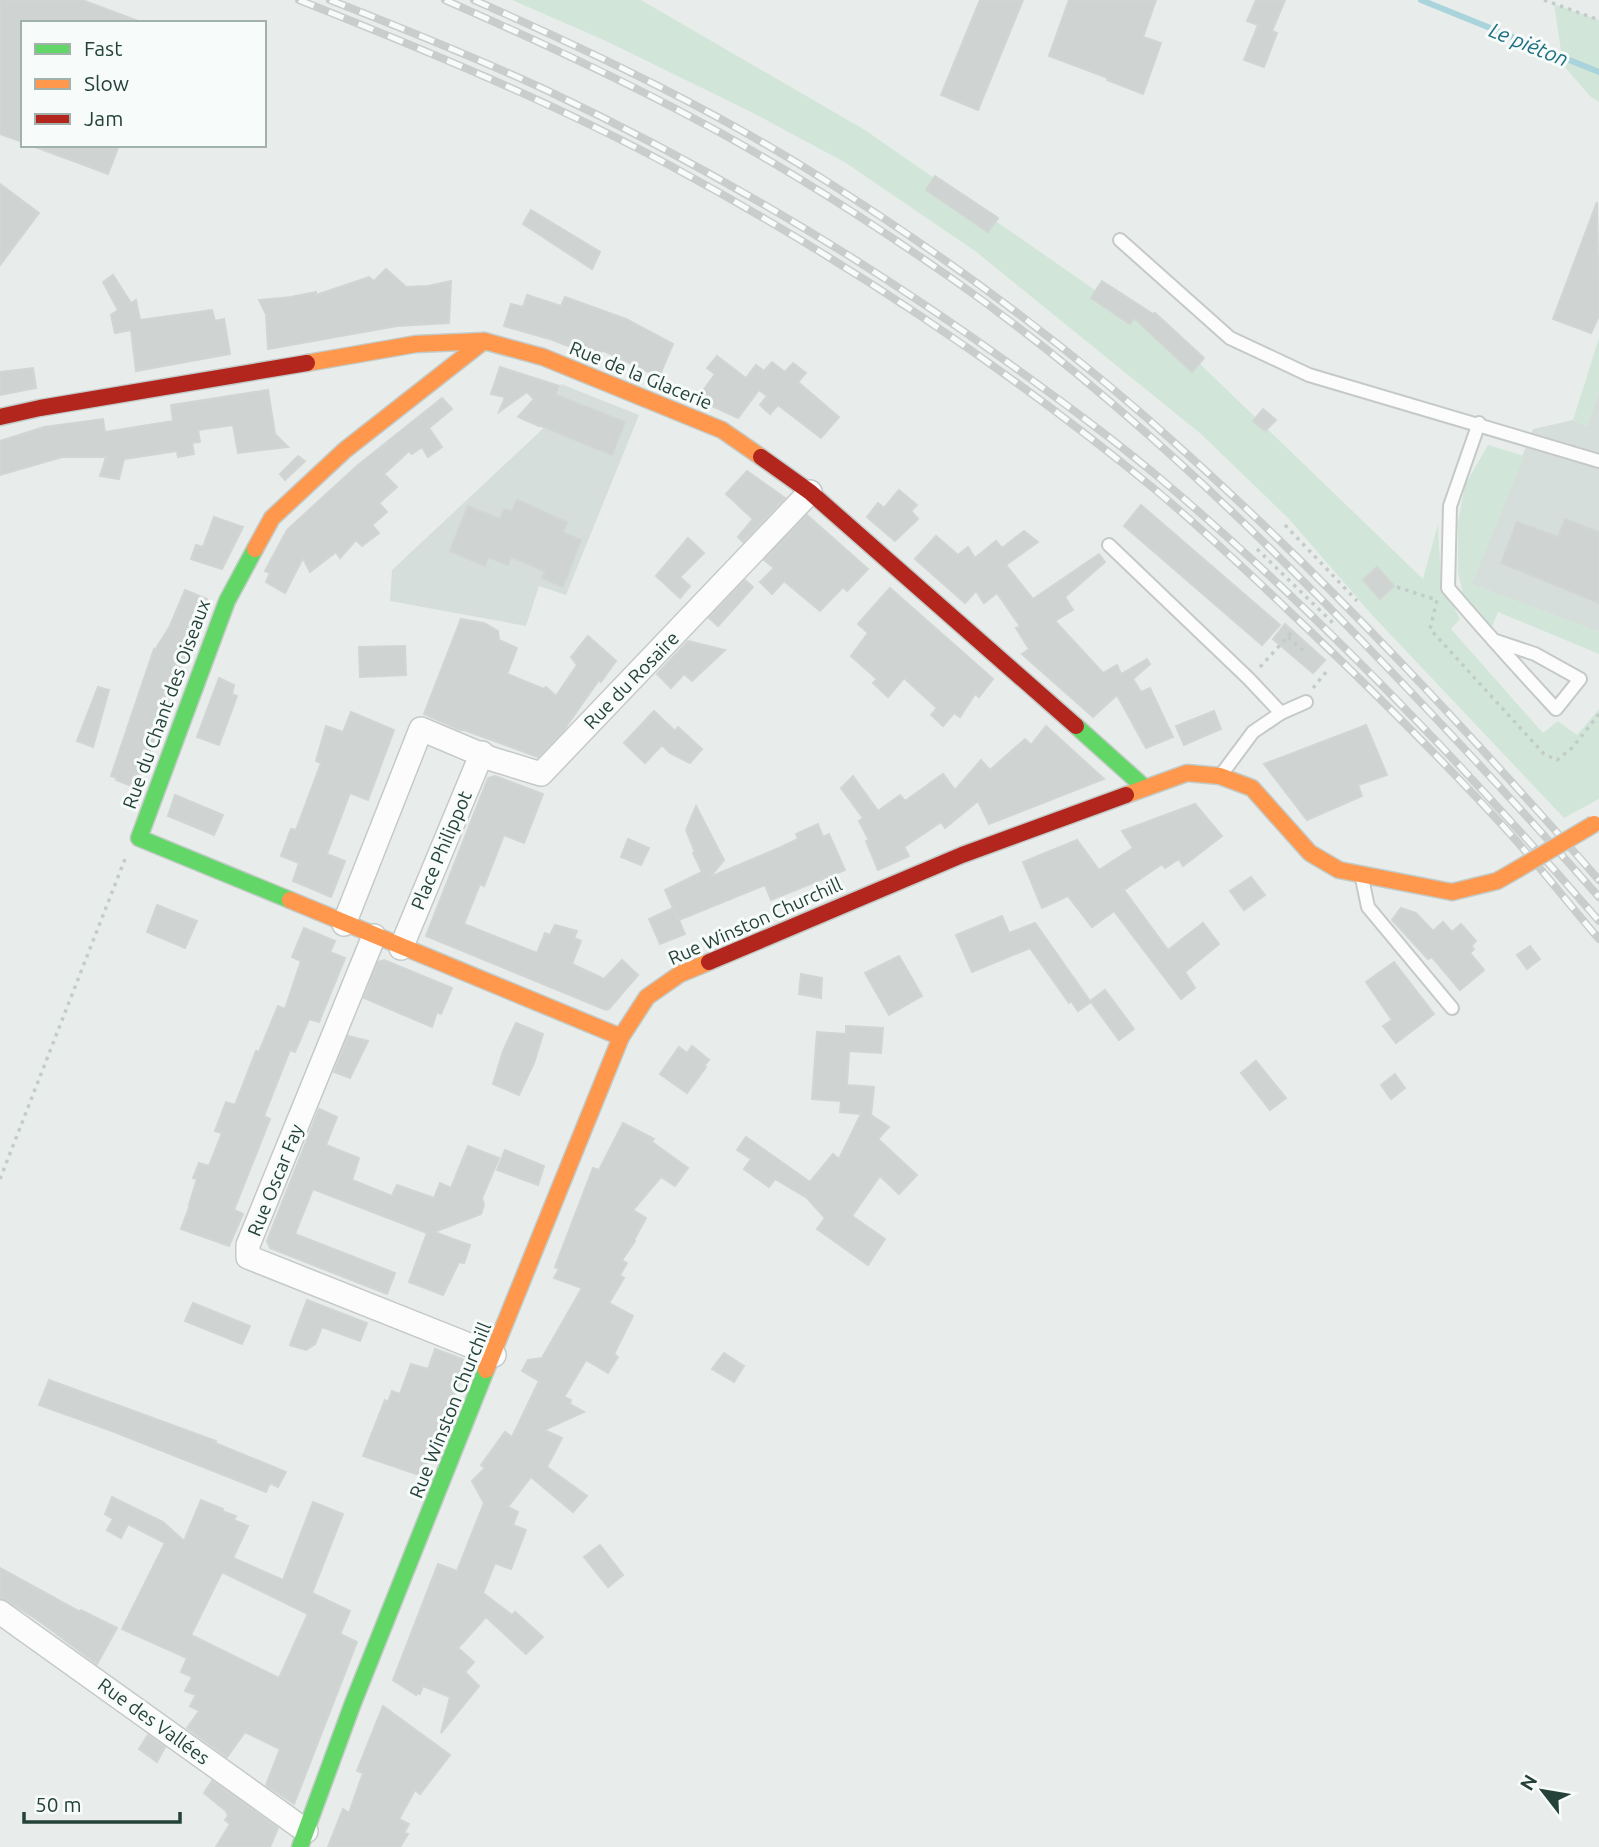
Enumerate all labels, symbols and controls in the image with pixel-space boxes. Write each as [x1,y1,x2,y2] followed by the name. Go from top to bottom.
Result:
[1486,17,1572,71] water label: Le piéton
[21,21,266,147] legend
[84,36,122,60] text: Fast
[84,71,129,95] text: Slow
[84,106,123,130] text: Jam
[567,336,715,414] street label: Rue de la Glacerie
[118,596,214,812] street label: Rue du Chant des Oiseaux
[579,627,683,733] street label: Rue du Rosaire
[406,787,476,913] street label: Place Philippot
[665,873,845,969] street label: Rue Winston Churchill
[243,1121,307,1239] street label: Rue Oscar Fay
[405,1319,495,1501] street label: Rue Winston Churchill
[94,1673,214,1769] street label: Rue des Vallées
[1508,1756,1578,1826] north arrow
[1515,1770,1542,1794] text: N
[24,1780,180,1824] scale bar
[35,1792,82,1816] text: 50 m

